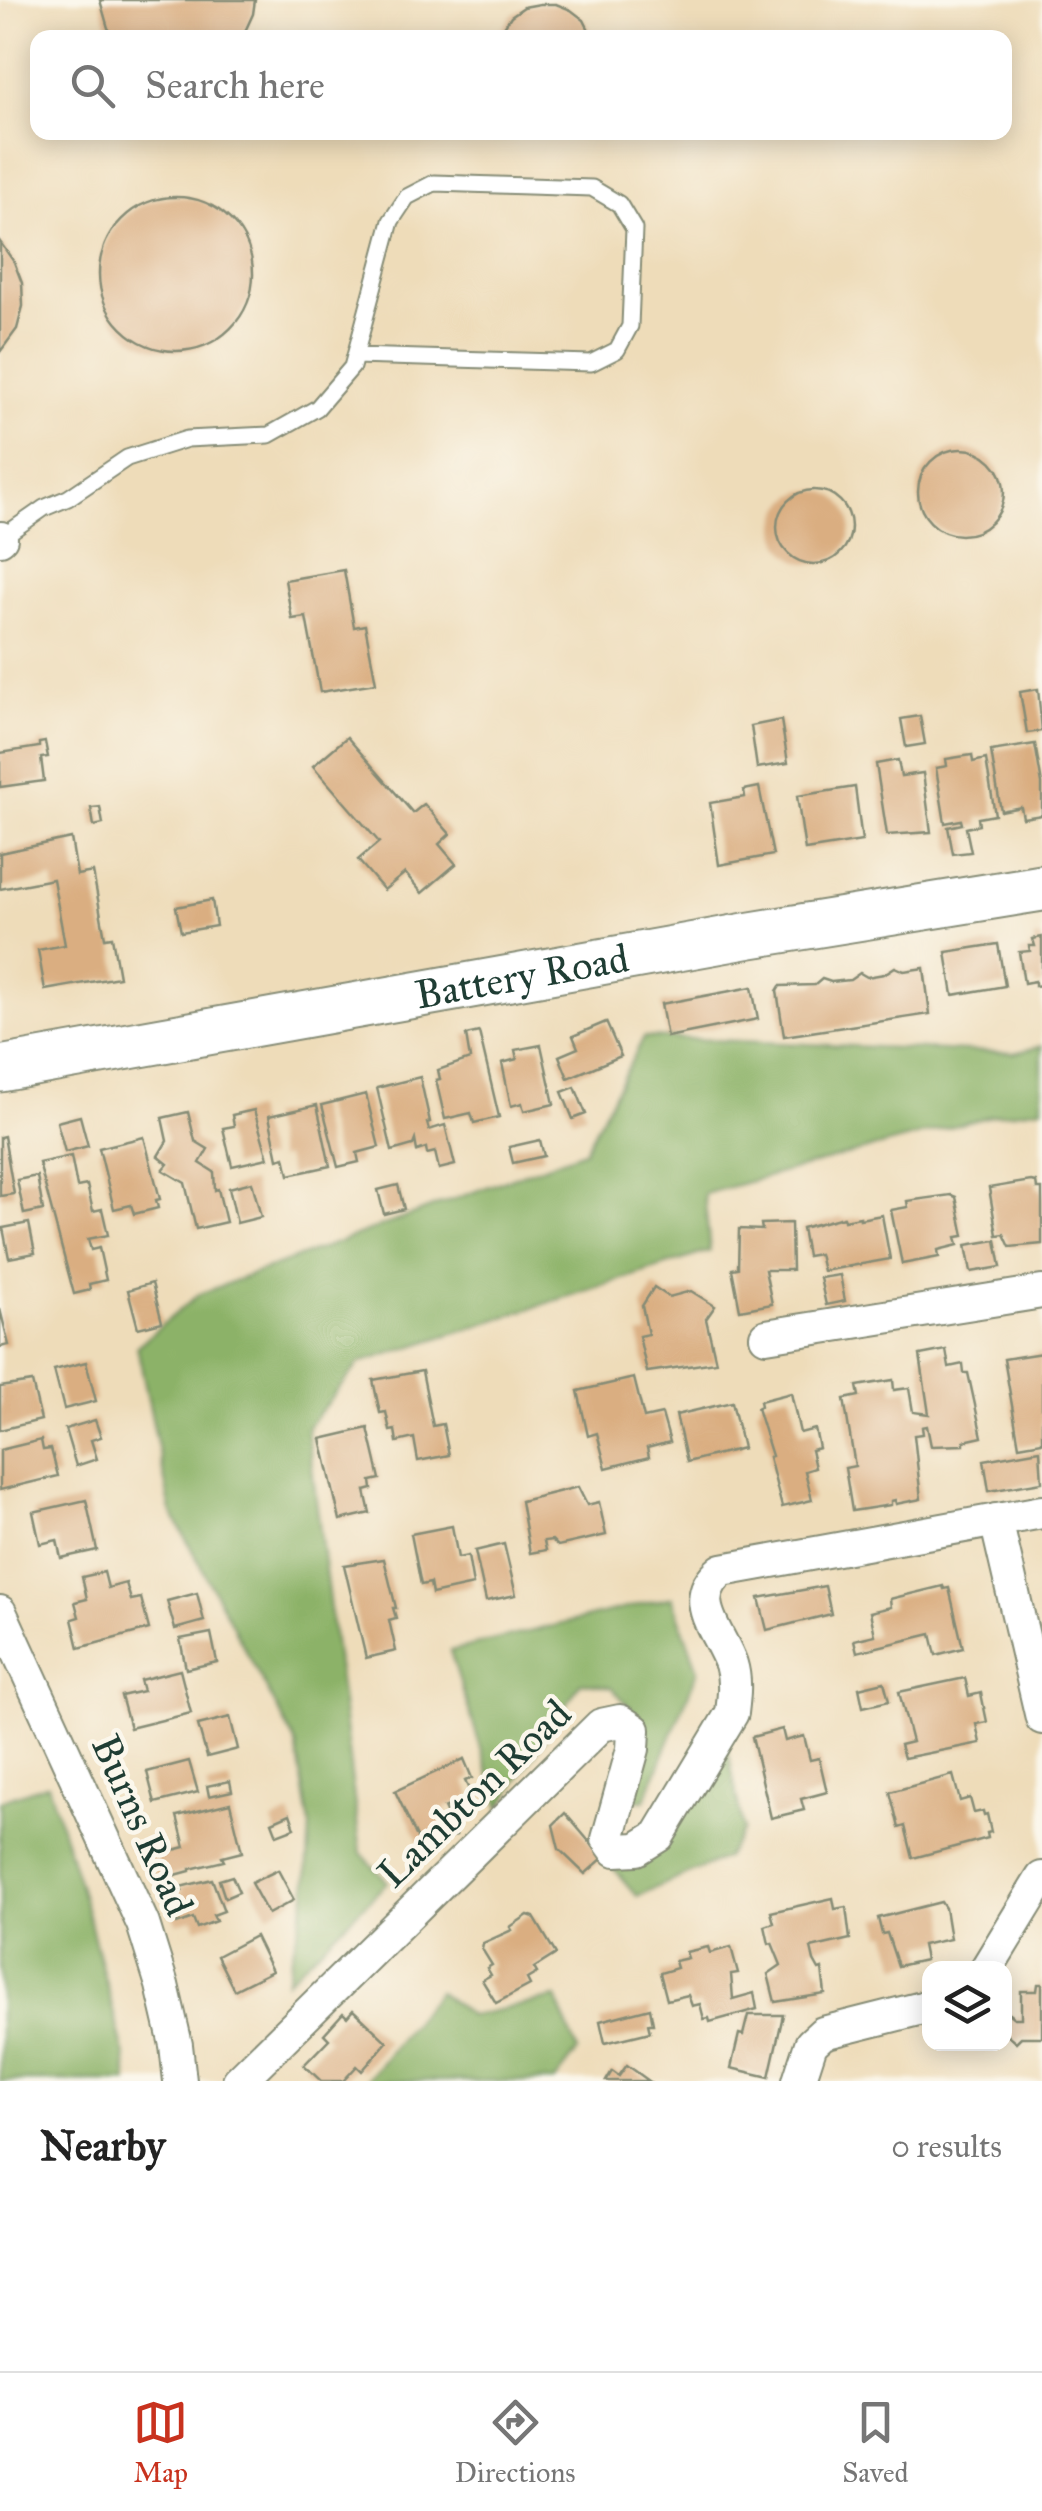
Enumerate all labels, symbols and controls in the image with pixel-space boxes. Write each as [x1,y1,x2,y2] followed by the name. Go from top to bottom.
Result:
[30,30,1012,140] search box
[65,58,120,113] icon: search
[145,62,325,108] text: Search here
[411,933,632,1019] street label: Battery Road
[368,1689,581,1898] street label: Lambton Road
[81,1727,204,1923] street label: Burns Road
[922,1961,1012,2051] map controls
[922,1961,1012,2051] button: layers
[40,2120,165,2172] text: Nearby
[891,2127,1002,2166] text: 0 results
[133,2395,188,2490] tab: Map
[455,2395,576,2490] tab: Directions
[842,2395,909,2490] tab: Saved

